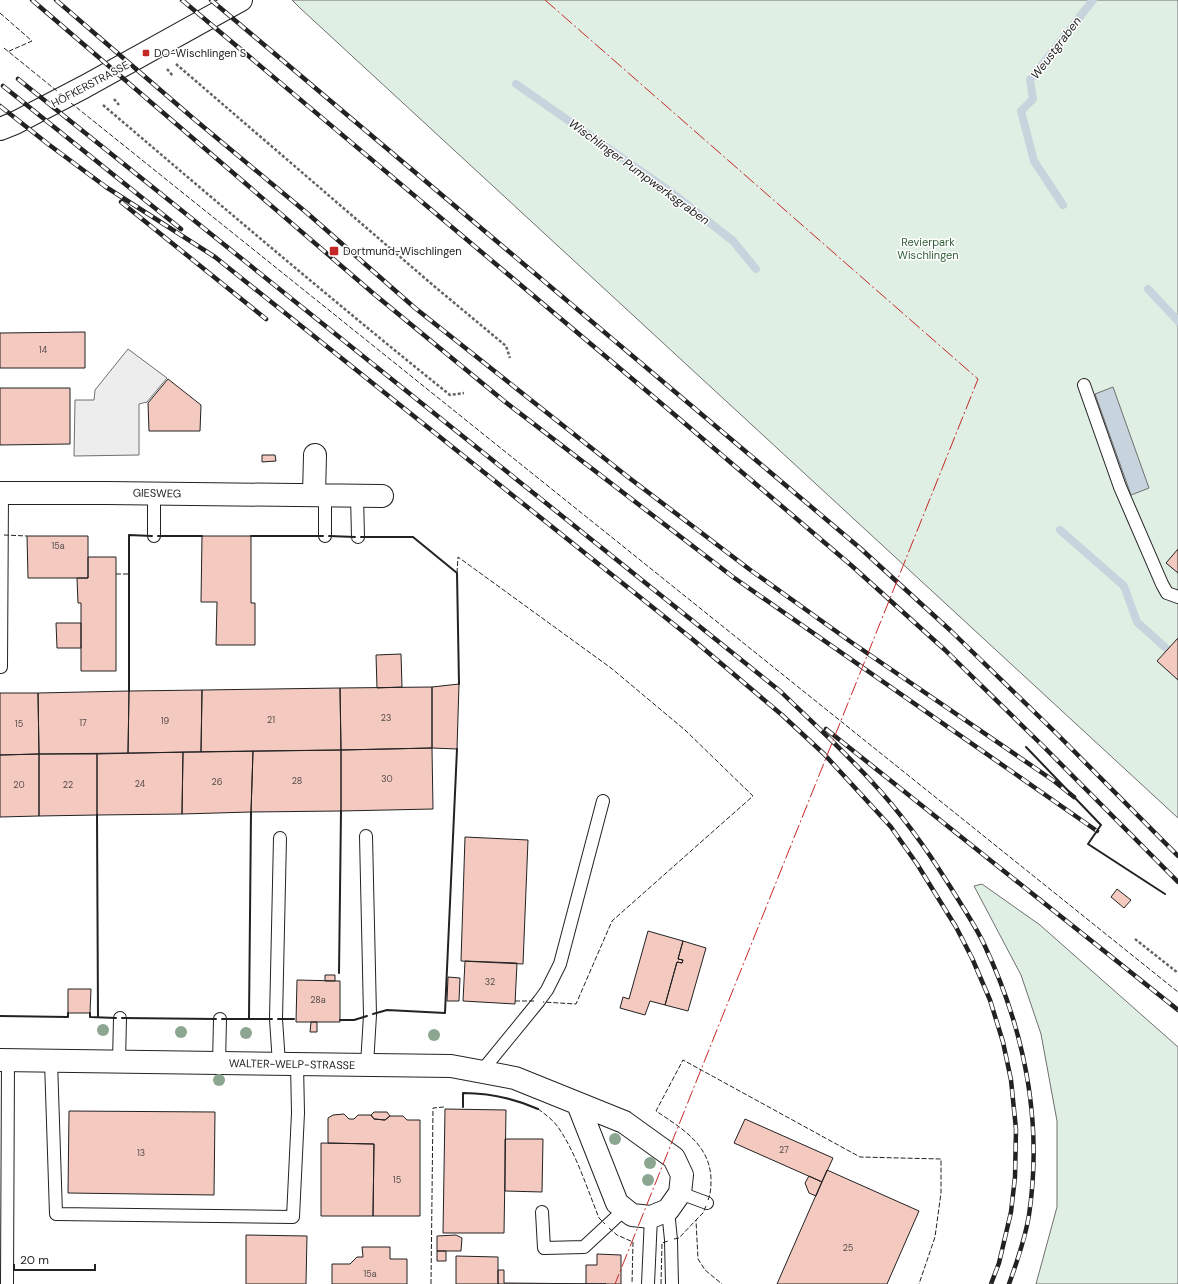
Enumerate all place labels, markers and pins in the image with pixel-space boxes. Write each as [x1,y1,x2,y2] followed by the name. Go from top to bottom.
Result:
[154,46,246,60] place label: DO-Wischlingen S
[141,48,151,58] marker: DO-Wischlingen S
[343,244,462,258] place label: Dortmund-Wischlingen
[328,245,340,257] marker: Dortmund-Wischlingen

